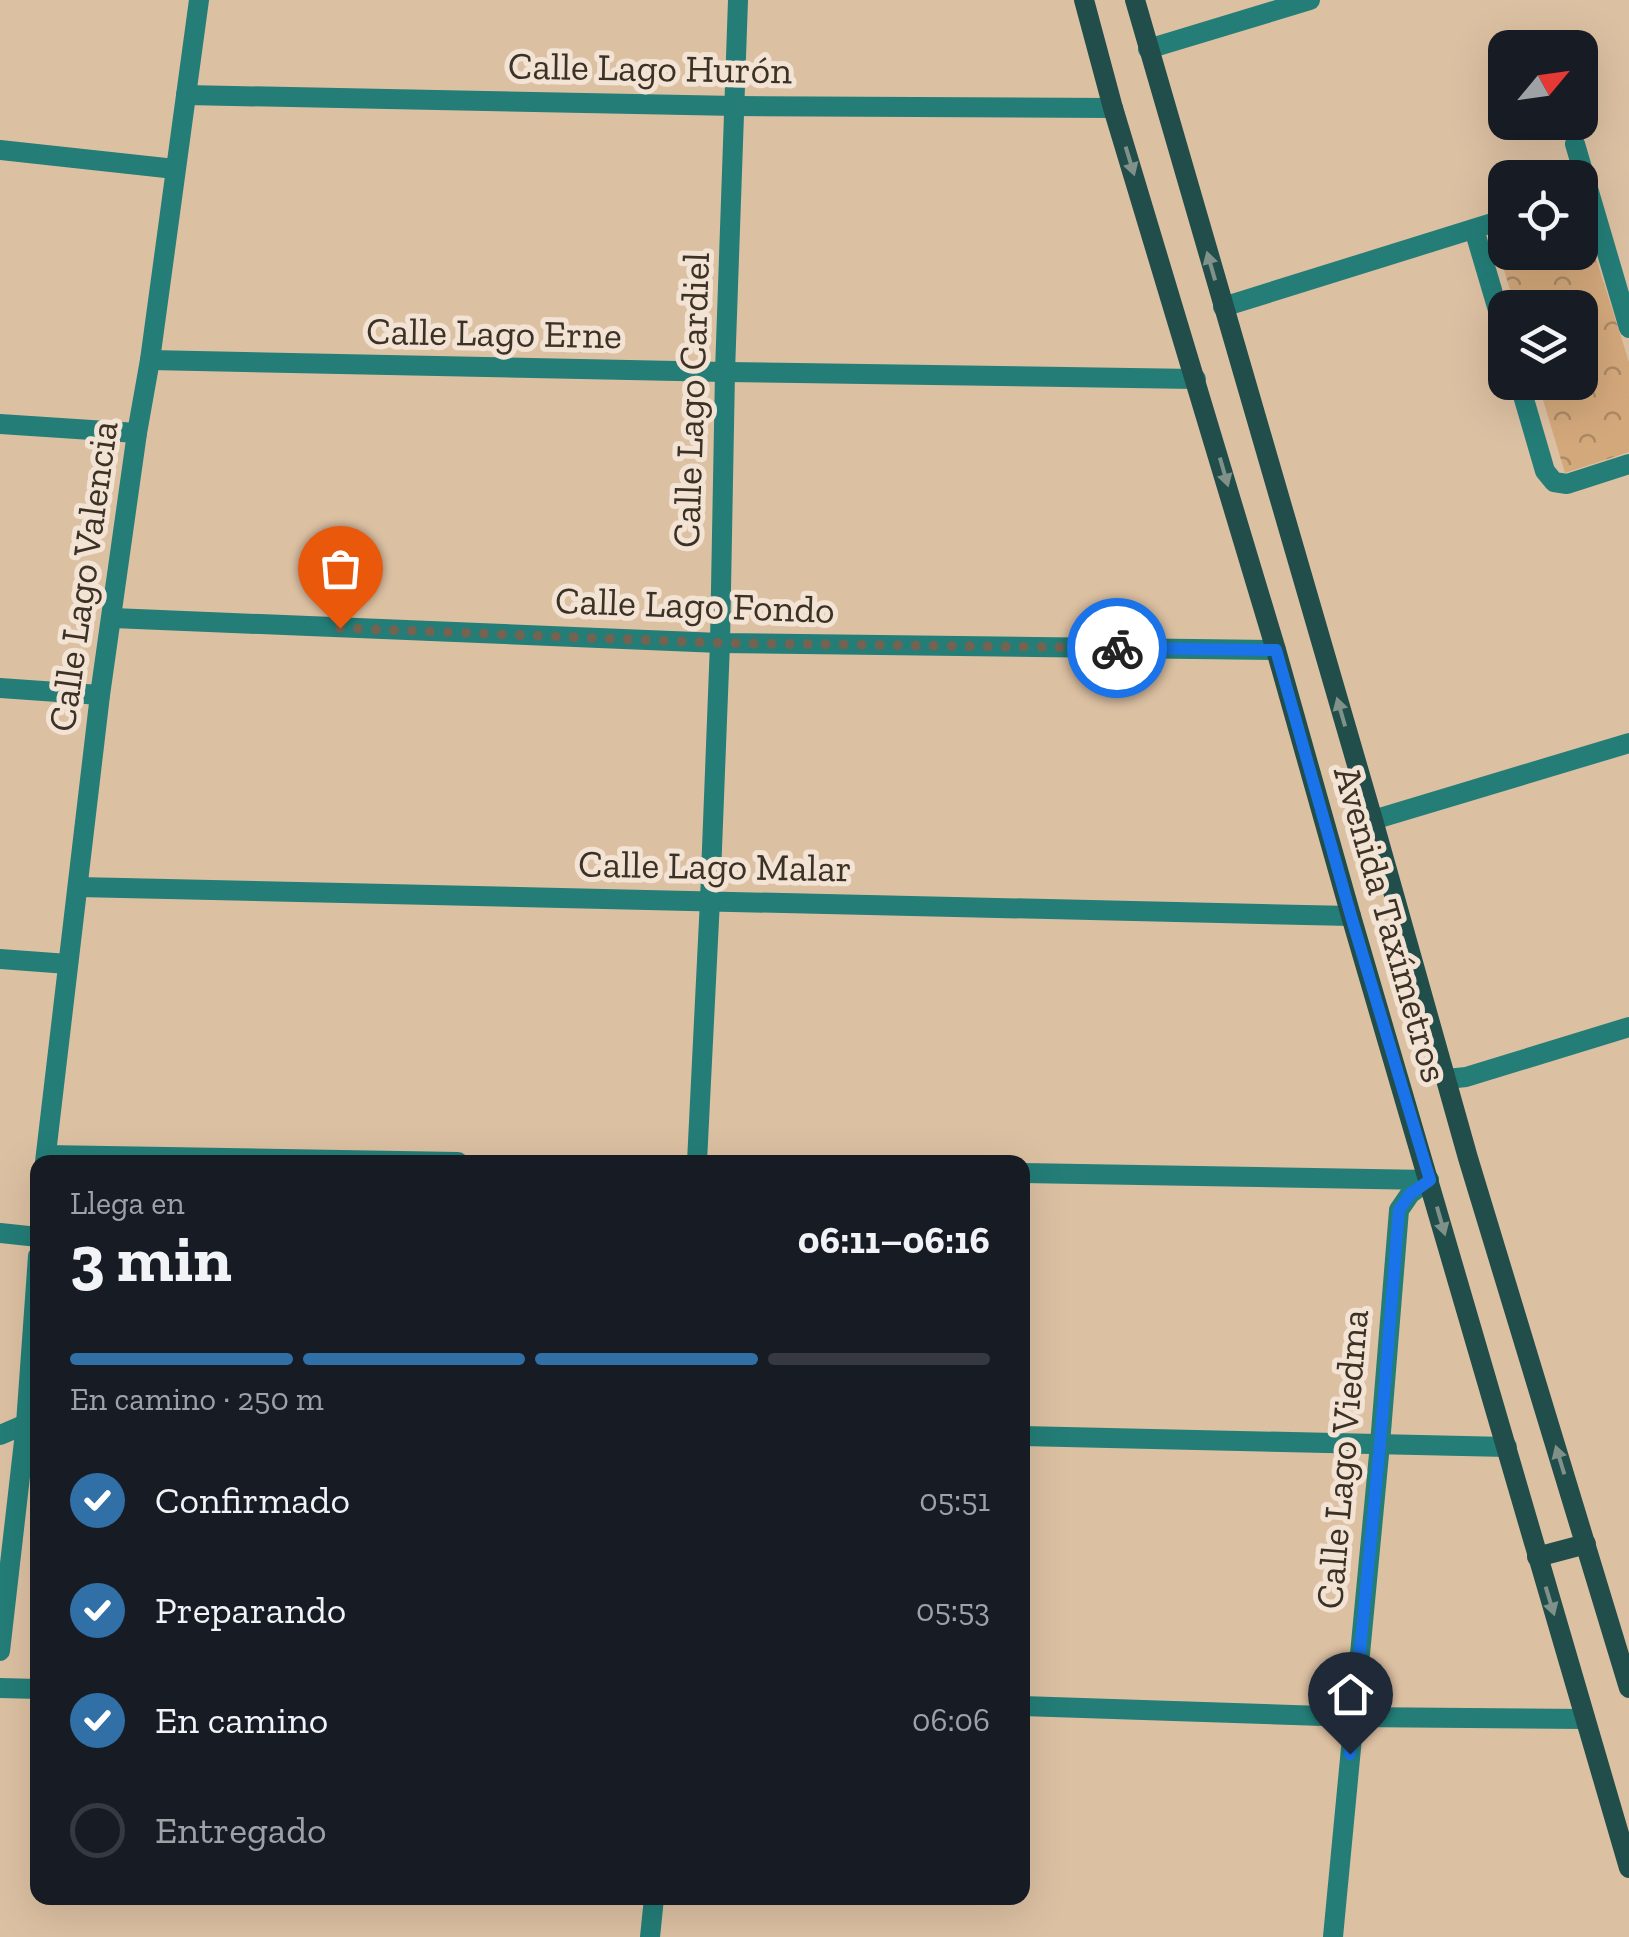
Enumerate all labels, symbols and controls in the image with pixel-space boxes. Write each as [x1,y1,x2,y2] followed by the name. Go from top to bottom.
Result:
[1488,30,1598,140] north arrow
[1488,30,1598,400] map controls
[508,43,793,93] street label: Calle Lago Hurón
[1123,146,1138,177] one-way arrow
[1488,160,1598,270] button: locate
[1203,250,1218,280] one-way arrow
[663,251,719,549] street label: Calle Lago Cardiel
[1488,290,1598,400] button: layers
[366,308,622,358] street label: Calle Lago Erne
[38,418,128,734] street label: Calle Lago Valencia
[1217,457,1232,488] one-way arrow
[298,526,383,629] pin
[313,541,368,596] icon: bag
[554,577,836,633] street label: Calle Lago Fondo
[1067,598,1167,698] courier
[1090,621,1145,676] icon: bike
[1333,696,1348,727] one-way arrow
[1324,761,1458,1087] street label: Avenida Taxímetros
[578,841,852,891] street label: Calle Lago Malar
[70,1184,185,1222] text: Llega en
[1434,1206,1449,1237] one-way arrow
[798,1217,990,1263] text: 06:11–06:16
[70,1220,232,1298] text: 3 min
[1306,1307,1378,1611] street label: Calle Lago Viedma
[70,1380,324,1418] text: En camino · 250 m
[1552,1445,1567,1475] one-way arrow
[70,1473,125,1528] icon: check
[155,1477,350,1523] text: Confirmado
[919,1481,990,1519] text: 05:51
[70,1583,125,1638] icon: check
[1543,1586,1558,1617] one-way arrow
[155,1587,346,1633] text: Preparando
[916,1591,990,1629] text: 05:53
[1308,1652,1393,1755] pin
[1323,1667,1378,1722] icon: home
[70,1693,125,1748] icon: check
[155,1697,328,1743] text: En camino
[912,1701,990,1739] text: 06:06
[155,1807,327,1853] text: Entregado

